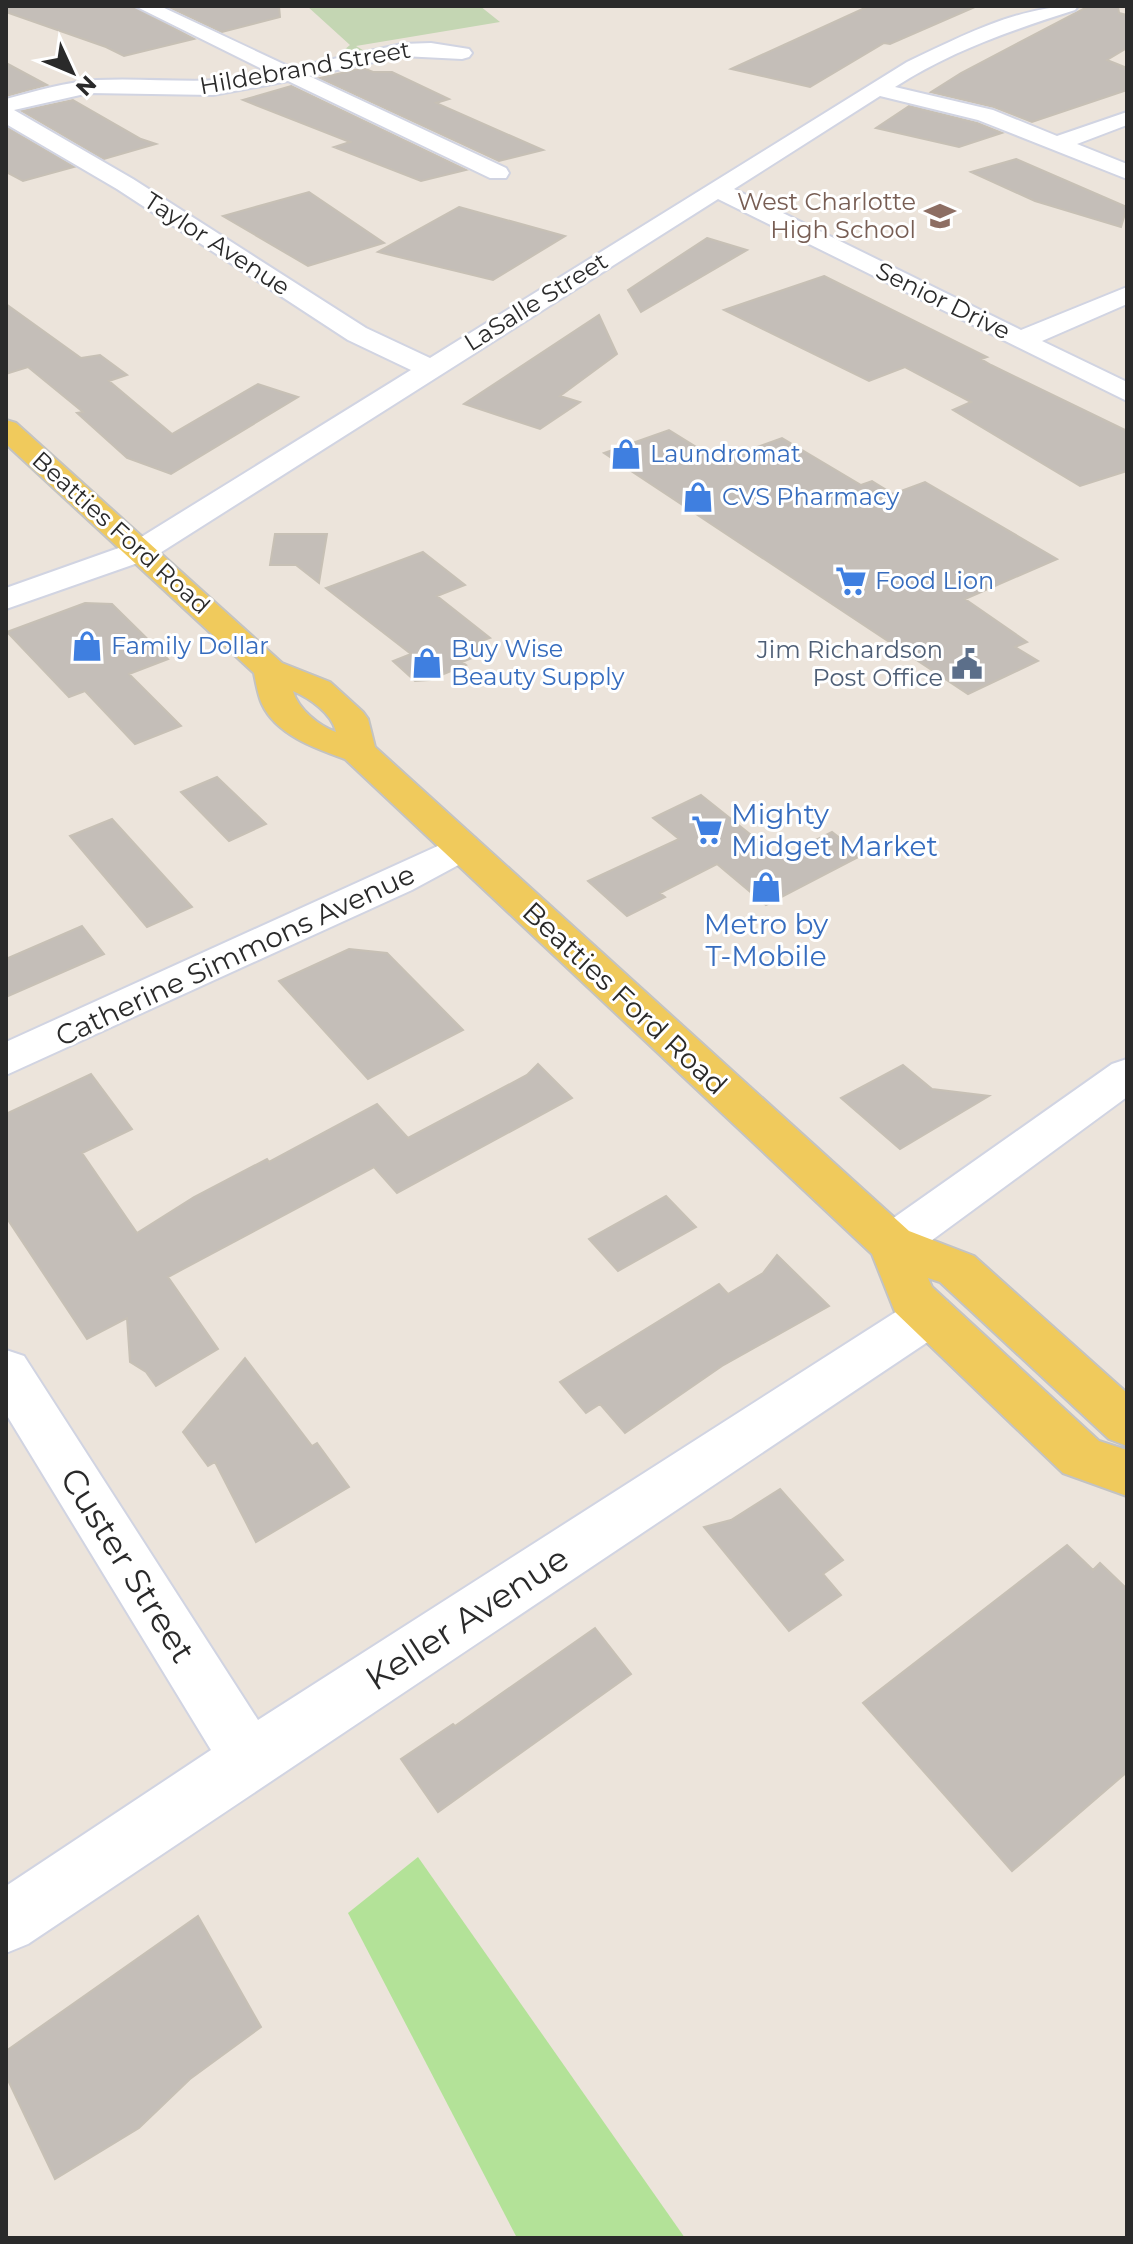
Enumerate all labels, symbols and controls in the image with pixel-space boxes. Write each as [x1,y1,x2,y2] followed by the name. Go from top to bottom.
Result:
[32,32,112,112] north arrow
[197,35,413,100] street label: Hildebrand Street
[70,70,102,101] text: N
[139,186,296,301] street label: Taylor Avenue
[737,187,916,244] place label: West Charlotte High School
[923,199,957,233] school or university icon: West Charlotte High School
[459,246,613,357] street label: LaSalle Street
[871,256,1015,346] street label: Senior Drive
[609,437,643,471] shop icon: Laundromat
[650,439,801,468] place label: Laundromat
[27,445,216,620] street label: Beatties Ford Road
[681,480,715,514] shop icon: CVS Pharmacy
[722,482,899,511] place label: CVS Pharmacy
[834,564,868,598] supermarket icon: Food Lion
[875,566,994,595] place label: Food Lion
[70,629,104,663] shop icon: Family Dollar
[111,631,269,660] place label: Family Dollar
[451,634,625,691] place label: Buy Wise Beauty Supply
[756,635,943,692] place label: Jim Richardson Post Office
[410,646,444,680] shop icon: Buy Wise Beauty Supply
[950,647,984,681] public building icon: Jim Richardson Post Office
[731,797,938,863] place label: Mighty Midget Market
[690,813,724,847] supermarket icon: Mighty Midget Market
[50,857,420,1053] street label: Catherine Simmons Avenue
[749,870,783,904] shop icon: Metro by T-Mobile
[516,894,734,1102] street label: Beatties Ford Road
[704,907,829,973] place label: Metro by T-Mobile
[51,1460,205,1670] street label: Custer Street
[358,1537,576,1699] street label: Keller Avenue

